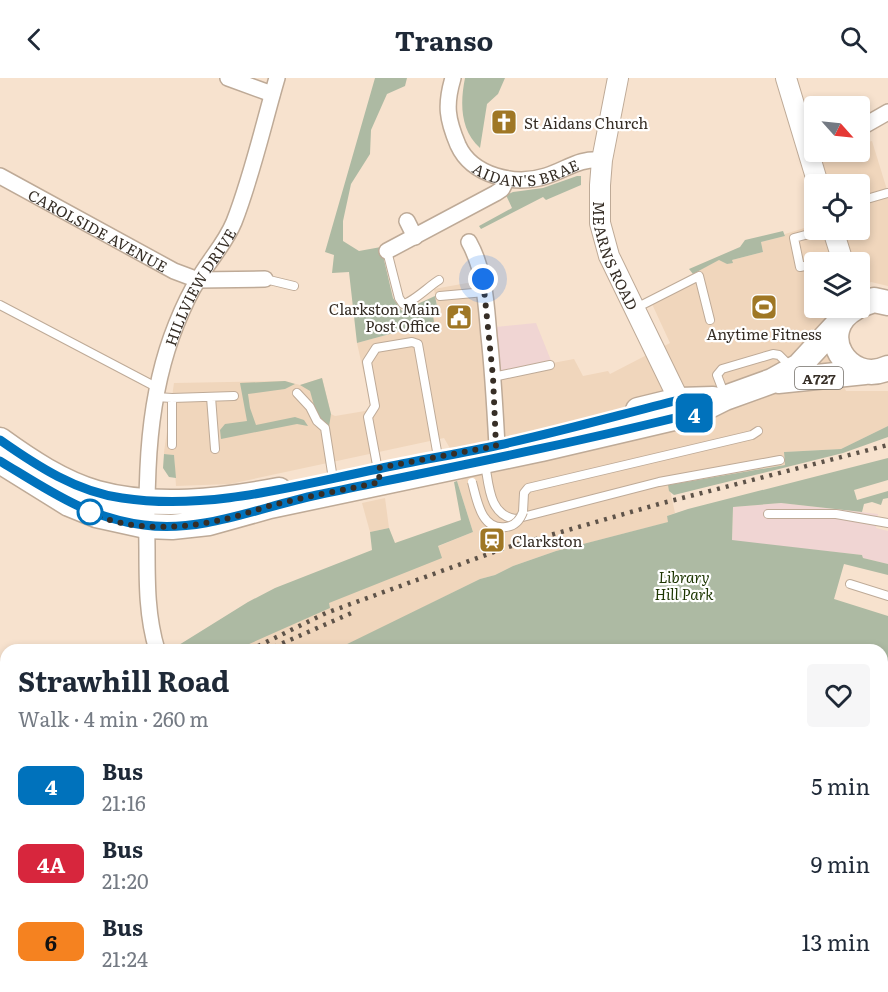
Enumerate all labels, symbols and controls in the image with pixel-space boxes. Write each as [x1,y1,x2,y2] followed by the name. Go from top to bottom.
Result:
[395,19,493,59] text: Transo
[18,23,51,56] icon: back
[837,23,870,56] icon: search
[804,96,870,162] north arrow
[804,96,870,318] map controls
[489,107,519,137] church icon: St Aidans Church
[524,111,648,134] place label: St Aidans Church
[474,151,582,169] street label: AIDAN'S BRAE
[469,152,582,191] text: AIDAN'S BRAE
[804,174,870,240] button: locate
[24,182,172,277] street label: CAROLSIDE AVENUE
[589,201,645,314] street label: MEARNS ROAD
[158,224,241,349] street label: HILLVIEW DRIVE
[804,252,870,318] button: layers
[468,264,498,294] your location
[749,292,779,322] sports icon: Anytime Fitness
[329,297,440,337] place label: Clarkston Main Post Office
[444,302,474,332] public building icon: Clarkston Main Post Office
[706,322,822,345] place label: Anytime Fitness
[795,367,843,389] road number: A727
[674,394,714,432] line badge: 4
[688,398,700,429] text: 4
[77,499,103,525] unlabelled marker
[477,525,507,555] station icon: Clarkston
[512,529,582,552] place label: Clarkston
[655,565,714,605] park label: Library Hill Park
[18,659,229,701] text: Strawhill Road
[807,664,870,727] button: heart
[18,703,209,733] text: Walk · 4 min · 260 m
[102,754,143,787] text: Bus
[811,769,870,802] text: 5 min
[45,770,57,801] text: 4
[102,787,146,817] text: 21:16
[102,832,143,865] text: Bus
[811,847,870,880] text: 9 min
[37,848,65,879] text: 4A
[102,865,148,895] text: 21:20
[102,910,143,943] text: Bus
[801,925,870,958] text: 13 min
[45,926,57,957] text: 6
[102,943,148,973] text: 21:24

